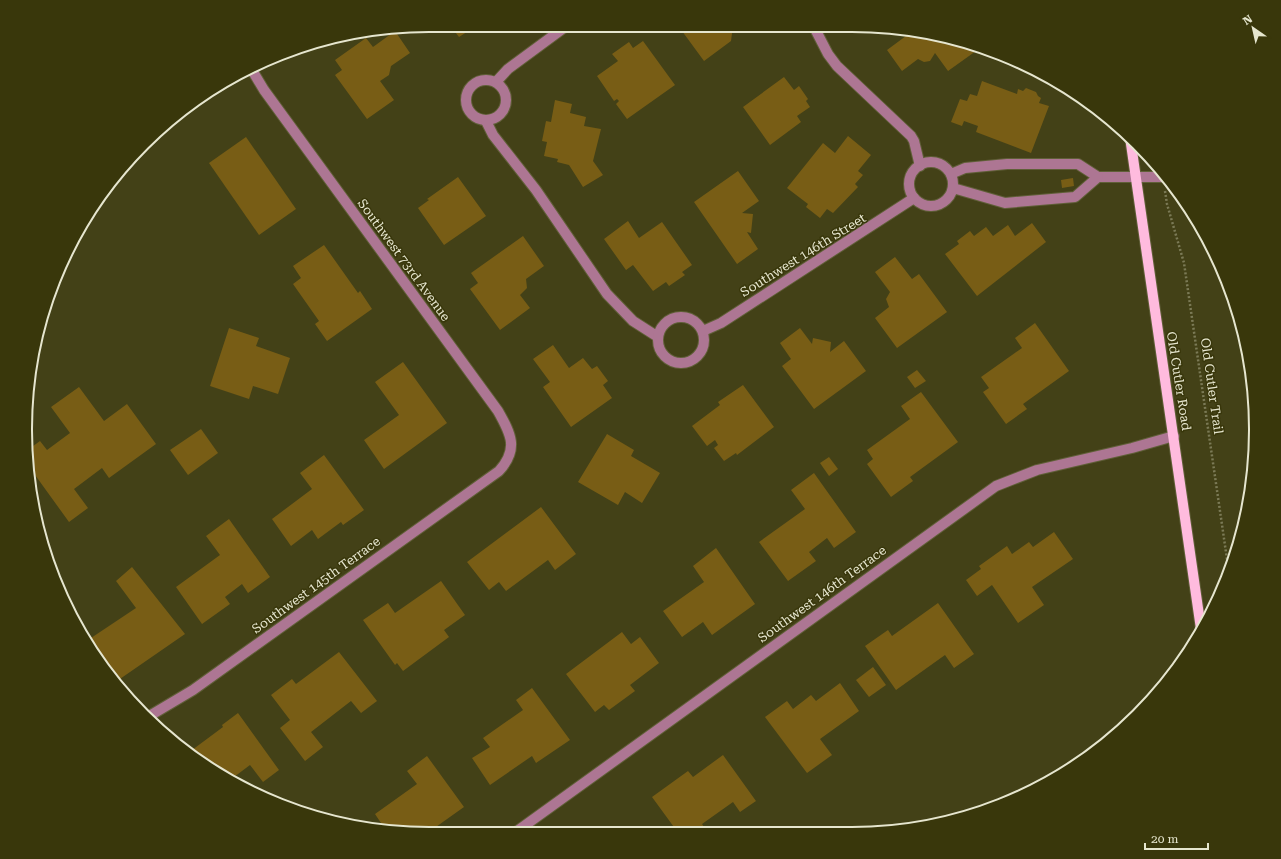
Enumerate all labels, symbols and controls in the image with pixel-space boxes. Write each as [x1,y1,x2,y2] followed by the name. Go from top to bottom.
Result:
[1233,8,1273,48] north arrow
[1241,12,1255,28] text: N
[355,196,453,324] street label: Southwest 73rd Avenue
[737,210,869,300] street label: Southwest 146th Street
[1164,330,1194,432] street label: Old Cutler Road
[1198,337,1226,435] street label: Old Cutler Trail
[249,533,383,637] street label: Southwest 145th Terrace
[755,542,889,646] street label: Southwest 146th Terrace
[1145,825,1208,851] scale bar
[1151,832,1178,846] text: 20 m

